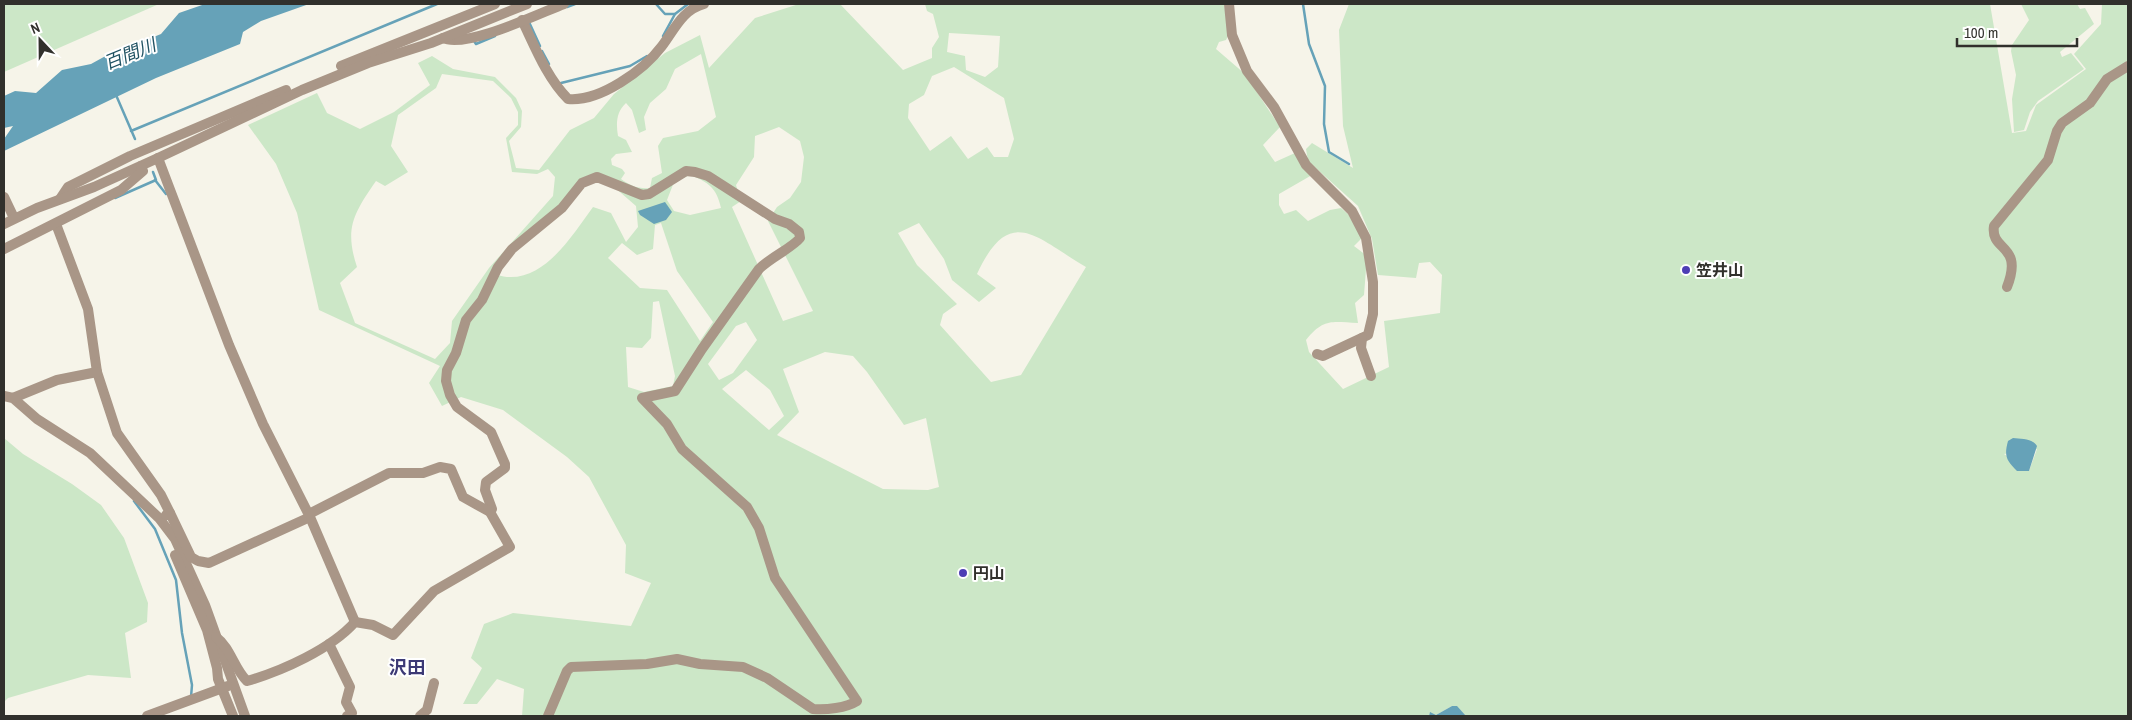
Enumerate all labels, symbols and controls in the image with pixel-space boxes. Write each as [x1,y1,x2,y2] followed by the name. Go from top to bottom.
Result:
[15,15,65,65] north arrow
[1957,15,2077,47] scale bar
[28,18,42,38] text: N
[1964,22,1998,43] text: 100 m
[100,31,161,75] water label: 百間川
[1696,259,1744,281] place label: 笠井山
[1680,264,1692,276] marker: 笠井山
[973,562,1005,584] place label: 円山
[957,567,969,579] marker: 円山
[389,655,425,680] district label: 沢田

